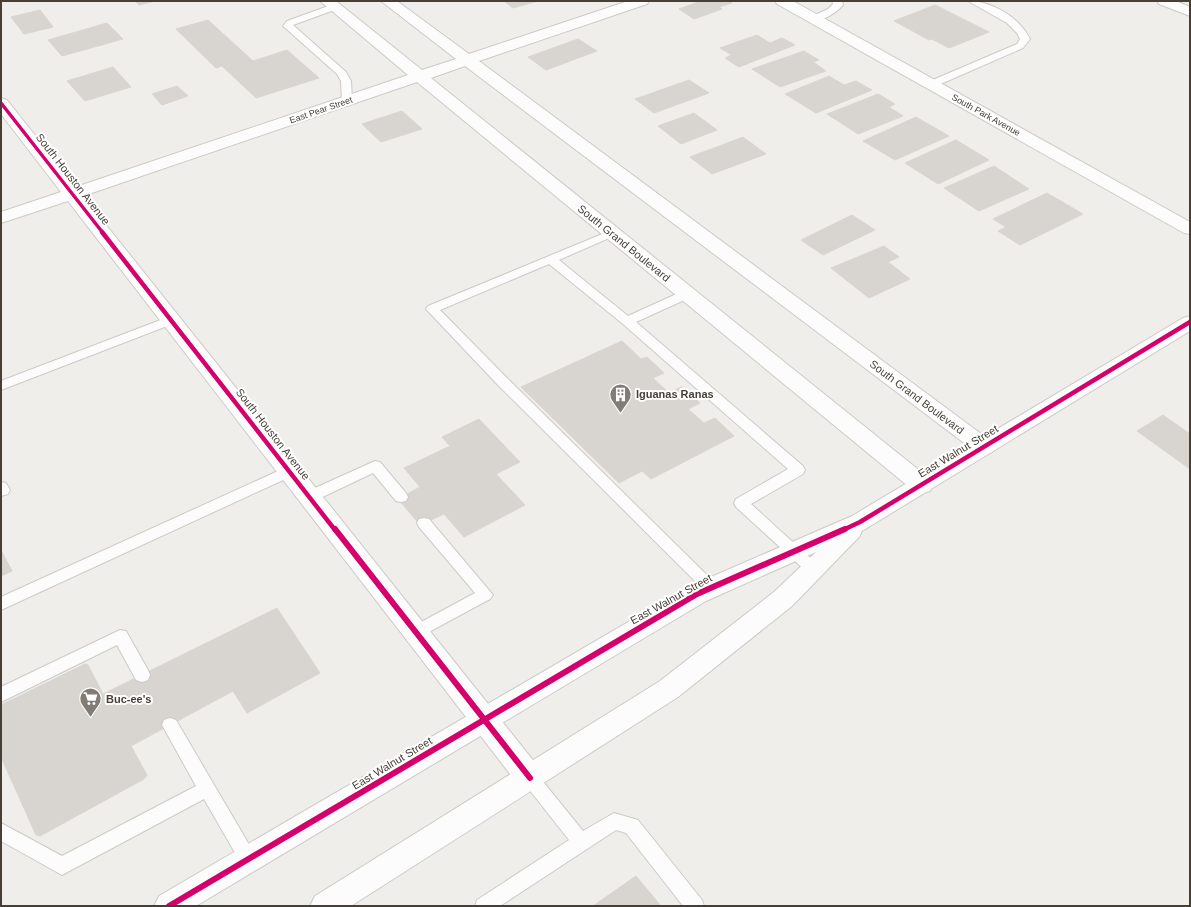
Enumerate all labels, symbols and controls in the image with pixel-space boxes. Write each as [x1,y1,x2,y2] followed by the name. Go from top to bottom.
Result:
[950,92,1022,138] street label: South Park Avenue
[288,94,354,125] street label: East Pear Street
[34,131,112,227] street label: South Houston Avenue
[576,202,672,284] street label: South Grand Boulevard
[867,358,967,436] street label: South Grand Boulevard
[608,381,634,414] building icon: Iguanas Ranas
[234,386,312,482] street label: South Houston Avenue
[636,388,714,400] place label: Iguanas Ranas
[916,422,1000,480] street label: East Walnut Street
[628,572,714,626] street label: East Walnut Street
[78,686,104,719] supermarket icon: Buc-ee's
[106,693,151,705] place label: Buc-ee's
[350,734,434,792] street label: East Walnut Street

